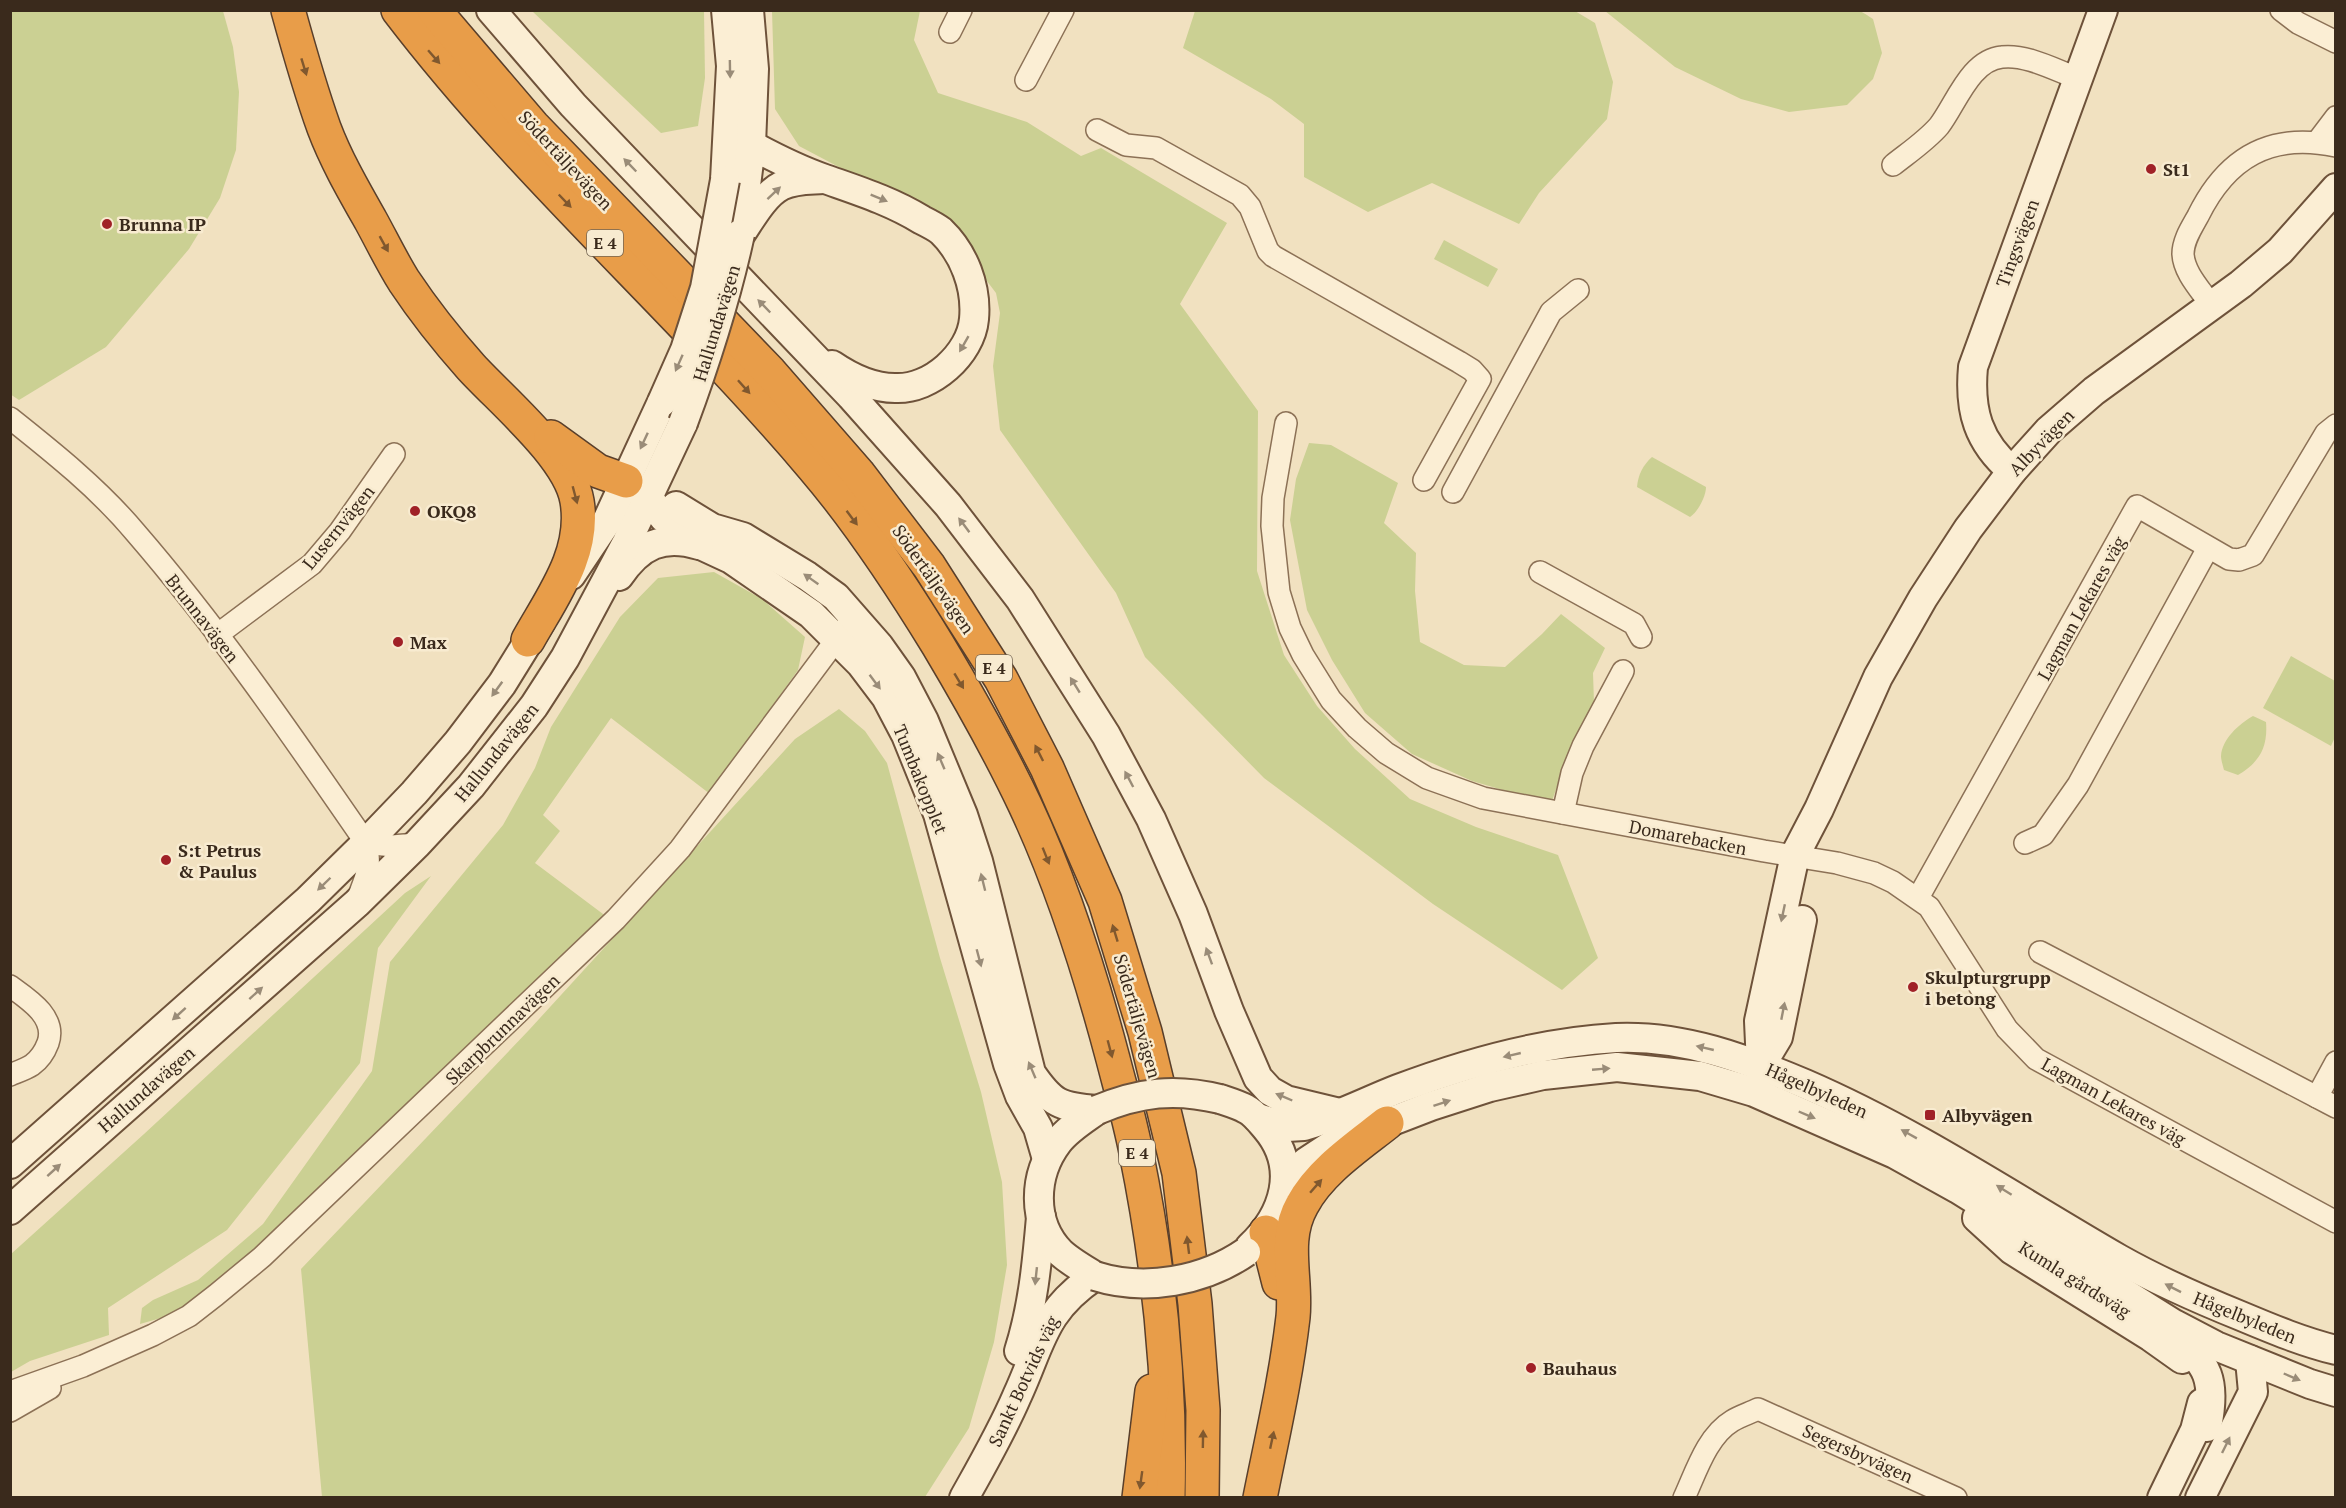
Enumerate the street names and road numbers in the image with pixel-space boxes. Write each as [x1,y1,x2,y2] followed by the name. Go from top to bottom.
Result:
[514,105,619,215] street label: Södertäljevägen
[1990,195,2044,290] street label: Tingsvägen
[587,230,623,256] road number: E 4
[687,262,745,384] street label: Hallundavägen
[2003,403,2079,481] street label: Albyvägen
[297,480,380,574] street label: Lusernvägen
[887,520,981,639] street label: Södertäljevägen
[2031,531,2131,684] street label: Lagman Lekares väg
[161,569,245,667] street label: Brunnavägen
[976,655,1012,681] road number: E 4
[449,697,543,806] street label: Hallundavägen
[888,721,954,838] street label: Tumbakopplet
[1627,814,1749,860] street label: Domarebacken
[1109,951,1167,1081] street label: Södertäljevägen
[440,968,565,1090] street label: Skarpbrunnavägen
[93,1040,200,1138] street label: Hallundavägen
[2038,1051,2191,1151] street label: Lagman Lekares väg
[1762,1057,1872,1123] street label: Hågelbyleden
[1119,1140,1155,1166] road number: E 4
[2015,1235,2136,1323] street label: Kumla gårdsväg
[2190,1285,2300,1349] street label: Hågelbyleden
[982,1311,1064,1450] street label: Sankt Botvids väg
[1799,1418,1917,1488] street label: Segersbyvägen

